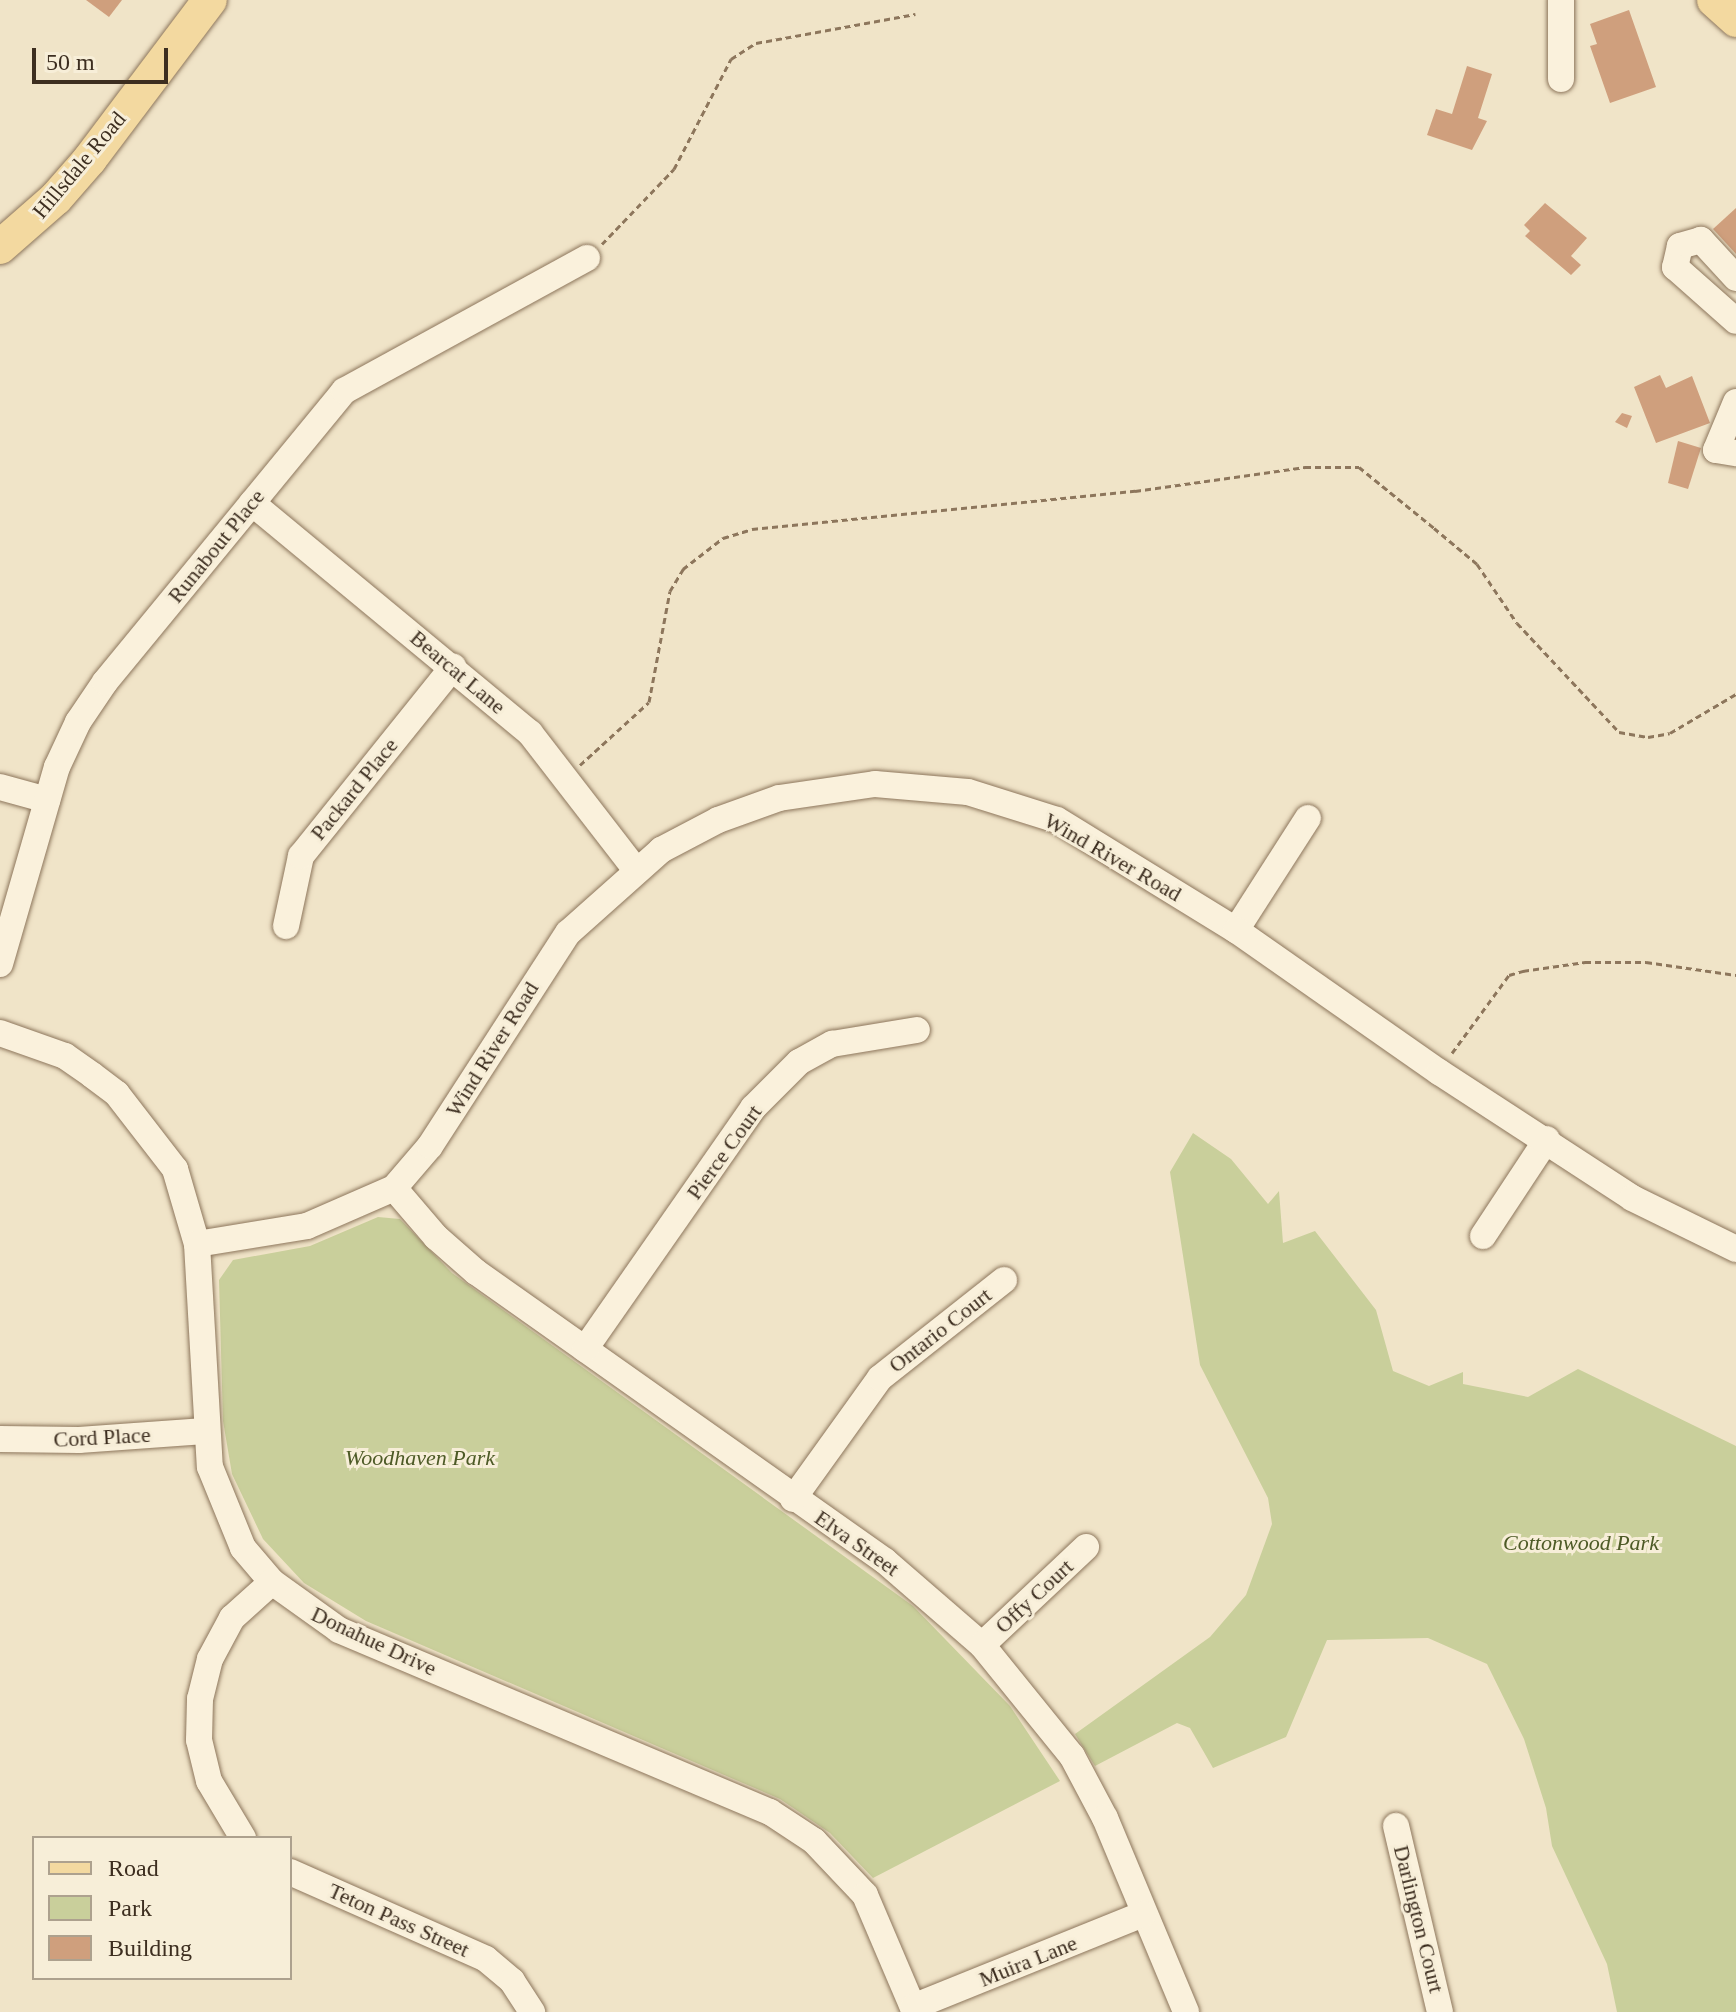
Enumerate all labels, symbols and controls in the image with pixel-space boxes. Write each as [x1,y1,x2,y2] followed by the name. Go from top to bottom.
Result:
[36,32,172,82] scale bar
[46,49,95,75] text: 50 m
[27,106,131,224] street label: Hillsdale Road
[162,484,270,608] street label: Runabout Place
[405,624,511,720] street label: Bearcat Lane
[305,733,403,845] street label: Packard Place
[1040,807,1186,907] street label: Wind River Road
[440,977,544,1121] street label: Wind River Road
[681,1100,767,1204] street label: Pierce Court
[883,1282,997,1378] street label: Ontario Court
[53,1421,151,1453] street label: Cord Place
[345,1445,495,1471] park label: Woodhaven Park
[810,1504,904,1582] street label: Elva Street
[1503,1530,1659,1556] park label: Cottonwood Park
[990,1553,1078,1639] street label: Offy Court
[307,1601,441,1681] street label: Donahue Drive
[32,1836,292,1980] legend
[1388,1843,1450,1995] street label: Darlington Court
[108,1855,159,1881] text: Road
[325,1877,473,1963] street label: Teton Pass Street
[108,1895,152,1921] text: Park
[975,1929,1081,1993] street label: Muira Lane
[108,1935,192,1961] text: Building

